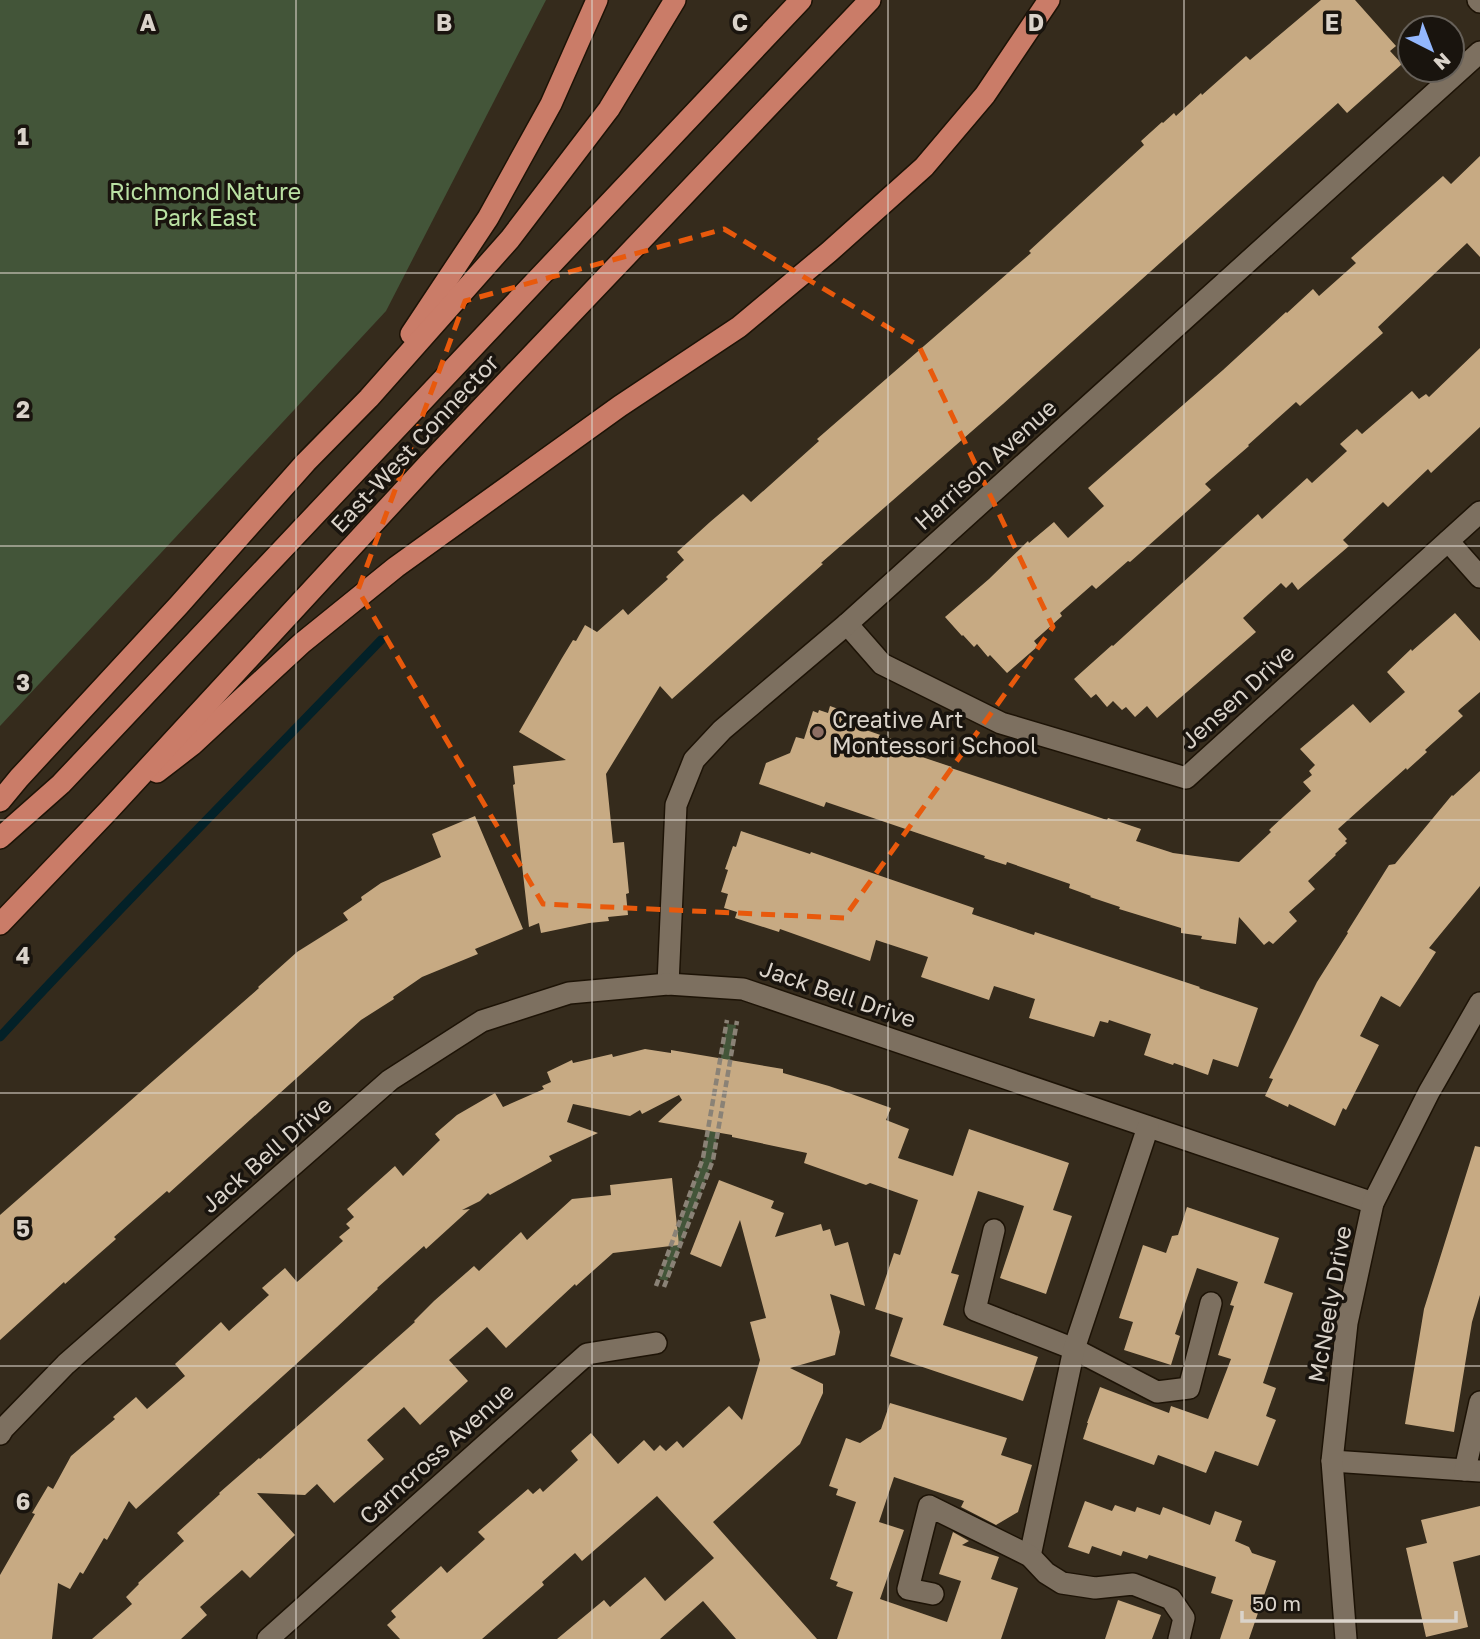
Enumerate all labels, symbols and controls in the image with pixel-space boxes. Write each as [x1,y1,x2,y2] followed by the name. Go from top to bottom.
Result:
[140,8,157,36] text: A
[436,8,452,36] text: B
[732,8,748,36] text: C
[1028,8,1044,36] text: D
[1325,8,1339,36] text: E
[1396,14,1466,84] north arrow
[1430,49,1456,75] text: N
[17,122,29,150] text: 1
[109,177,301,231] park label: Richmond Nature Park East
[324,348,504,538] street label: East-West Connector
[908,393,1062,535] street label: Harrison Avenue
[16,395,30,423] text: 2
[1175,638,1299,754] street label: Jensen Drive
[16,668,30,696] text: 3
[832,705,1037,759] place label: Creative Art Montessori School
[810,724,826,740] marker: Creative Art Montessori School
[16,941,30,969] text: 4
[756,953,920,1033] street label: Jack Bell Drive
[195,1090,337,1218] street label: Jack Bell Drive
[16,1214,30,1242] text: 5
[1301,1223,1357,1385] street label: McNeely Drive
[353,1376,519,1530] street label: Carncross Avenue
[16,1487,30,1515] text: 6
[1242,1580,1456,1624] scale bar
[1252,1590,1301,1616] text: 50 m

